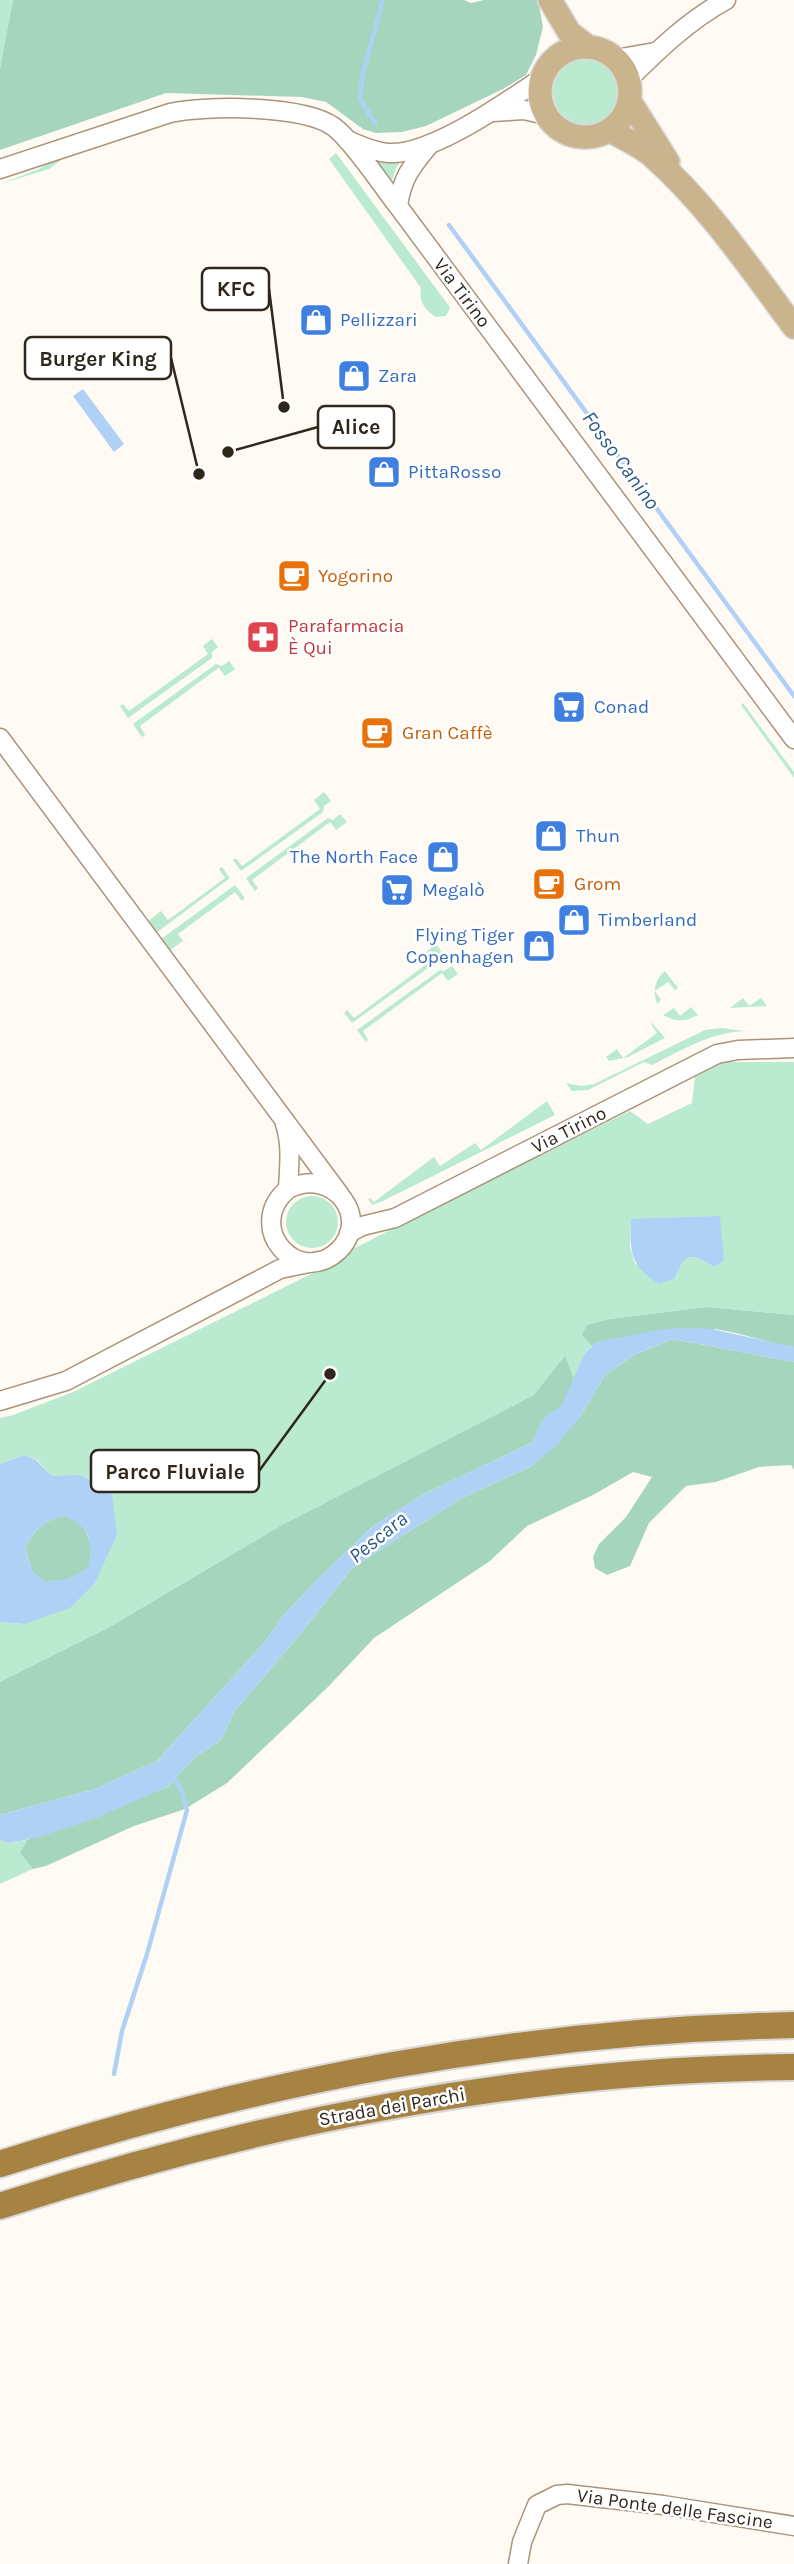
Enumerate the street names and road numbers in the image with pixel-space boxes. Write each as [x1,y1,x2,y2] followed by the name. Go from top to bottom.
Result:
[429,254,495,332] street label: Via Tirino
[528,1102,610,1158] street label: Via Tirino
[317,2083,467,2131] street label: Strada dei Parchi
[576,2484,774,2534] street label: Via Ponte delle Fascine

